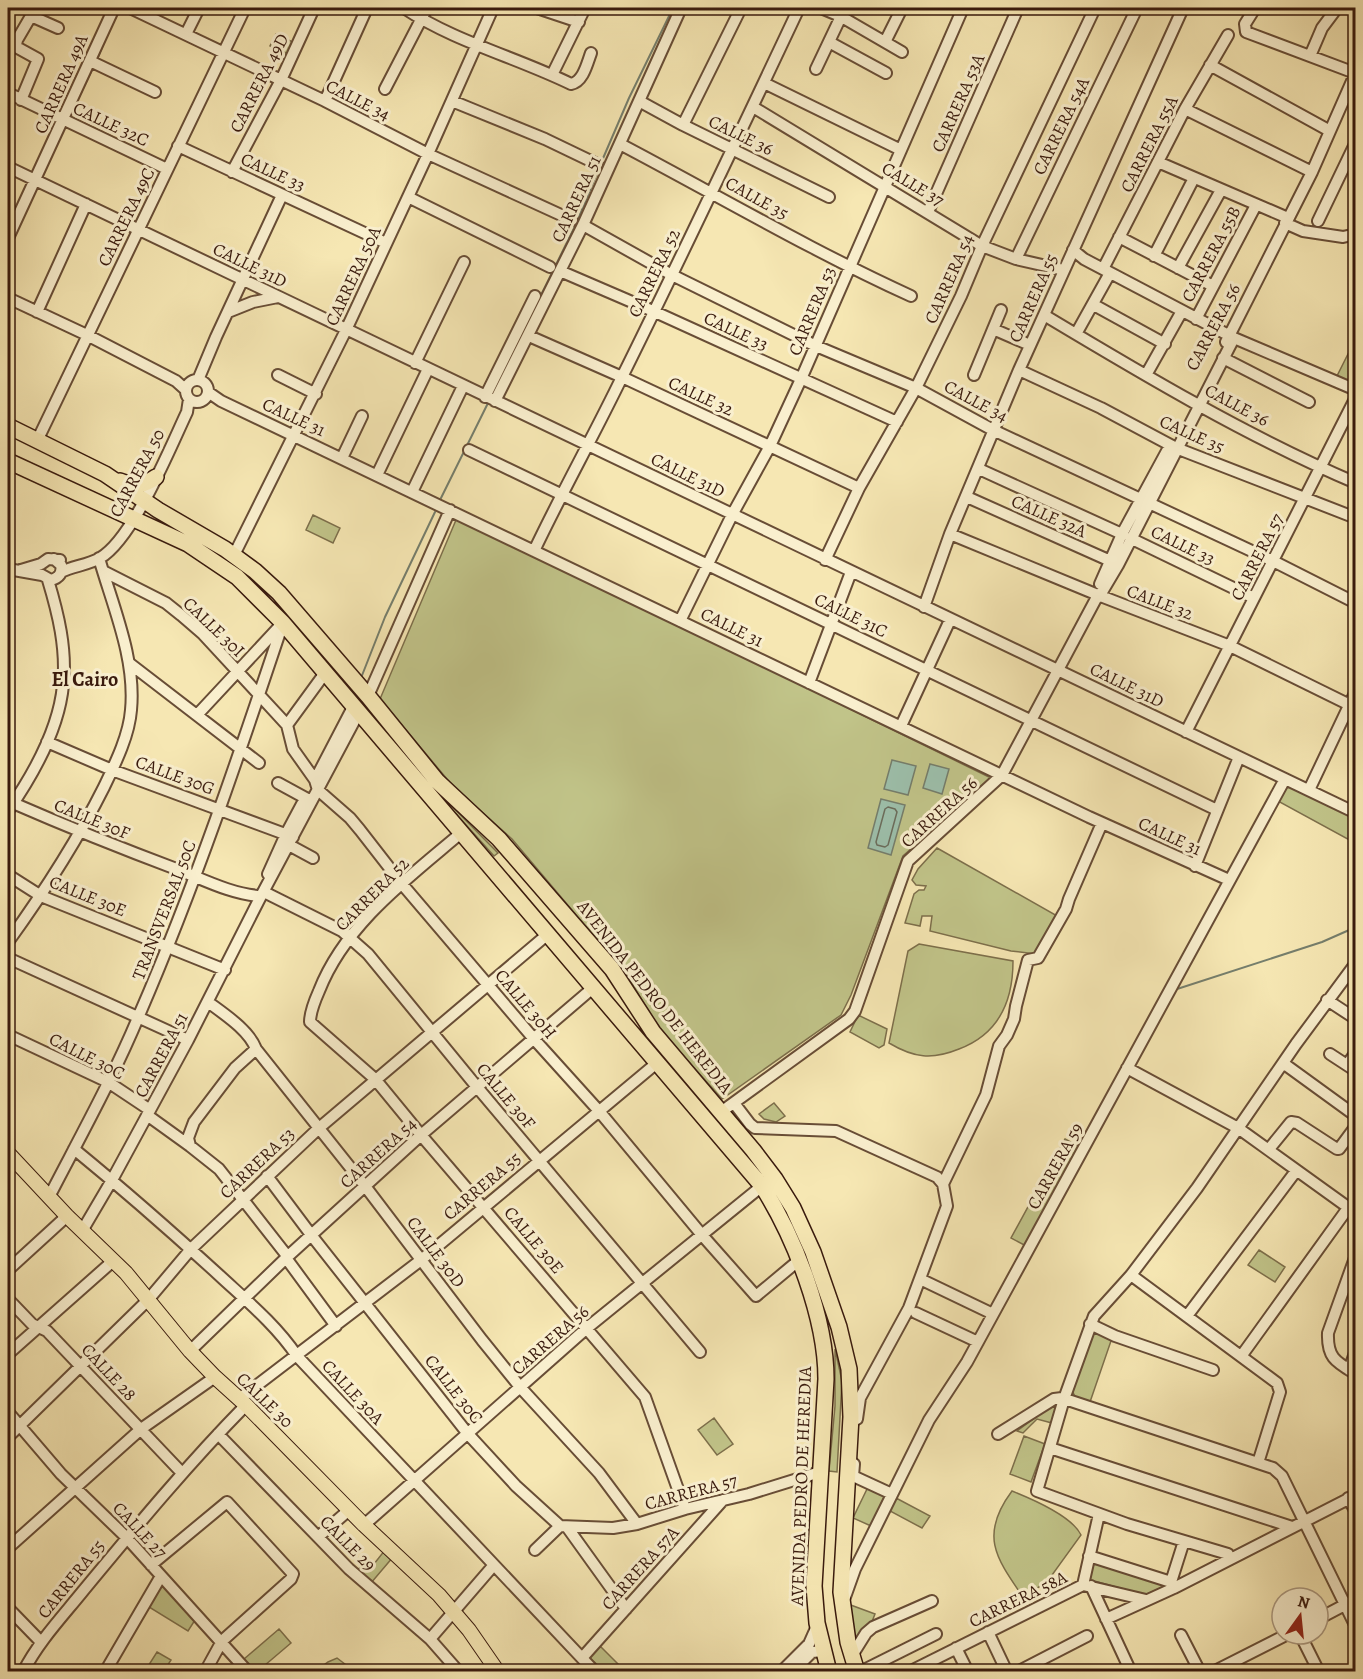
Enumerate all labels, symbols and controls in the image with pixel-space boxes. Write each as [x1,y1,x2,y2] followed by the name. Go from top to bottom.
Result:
[224,29,294,137] street label: CARRERA 49D
[28,30,94,137] street label: CARRERA 49A
[926,50,991,156] street label: CARRERA 53A
[1027,73,1095,179] street label: CARRERA 54A
[322,74,394,126] street label: CALLE 34
[1114,91,1184,196] street label: CARRERA 55A
[69,96,153,152] street label: CALLE 32C
[705,109,777,161] street label: CALLE 36
[237,147,309,197] street label: CALLE 33
[545,152,607,246] street label: CARRERA 51
[877,156,949,212] street label: CALLE 37
[92,164,160,270] street label: CARRERA 49C
[721,171,793,225] street label: CALLE 35
[1176,202,1246,306] street label: CARRERA 55B
[319,222,387,330] street label: CARRERA 50A
[622,224,686,321] street label: CARRERA 52
[919,231,979,327] street label: CARRERA 54
[209,237,291,293] street label: CALLE 31D
[1003,250,1063,346] street label: CARRERA 55
[782,263,842,359] street label: CARRERA 53
[1180,279,1246,375] street label: CARRERA 56
[700,306,772,356] street label: CALLE 33
[664,370,738,422] street label: CALLE 32
[940,374,1012,428] street label: CALLE 34
[1201,378,1273,432] street label: CALLE 36
[258,392,330,442] street label: CALLE 31
[1156,409,1228,459] street label: CALLE 35
[104,425,170,521] street label: CARRERA 50
[647,447,729,503] street label: CALLE 31D
[1008,489,1091,543] street label: CALLE 32A
[1225,509,1289,605] street label: CARRERA 57
[1147,519,1219,571] street label: CALLE 33
[1123,578,1197,626] street label: CALLE 32
[810,587,892,643] street label: CALLE 31C
[178,592,250,662] street label: CALLE 30I
[697,601,767,653] street label: CALLE 31
[1086,657,1168,713] street label: CALLE 31D
[52,666,118,693] district label: El Cairo
[132,750,218,800] street label: CALLE 30G
[895,771,983,853] street label: CARRERA 56
[51,793,133,845] street label: CALLE 30F
[1134,811,1206,861] street label: CALLE 31
[126,837,202,983] street label: TRANSVERSAL 50C
[330,851,415,936] street label: CARRERA 52
[46,870,130,922] street label: CALLE 30E
[571,894,739,1099] street label: AVENIDA PEDRO DE HEREDIA
[490,964,562,1044] street label: CALLE 30H
[128,1008,194,1102] street label: CARRERA 51
[45,1027,129,1085] street label: CALLE 30C
[471,1058,541,1134] street label: CALLE 30F
[335,1112,421,1194] street label: CARRERA 54
[1021,1118,1089,1214] street label: CARRERA 59
[214,1122,300,1204] street label: CARRERA 53
[438,1146,526,1226] street label: CARRERA 55
[499,1201,569,1279] street label: CALLE 30E
[401,1212,471,1292] street label: CALLE 30D
[506,1300,594,1380] street label: CARRERA 56
[76,1338,142,1406] street label: CALLE 28
[419,1349,489,1429] street label: CALLE 30C
[317,1354,390,1430] street label: CALLE 30A
[785,1365,817,1607] street label: AVENIDA PEDRO DE HEREDIA
[231,1367,299,1433] street label: CALLE 30
[642,1468,740,1516] street label: CARRERA 57
[107,1496,173,1564] street label: CALLE 27
[315,1510,381,1576] street label: CALLE 29
[596,1520,684,1615] street label: CARRERA 57A
[32,1535,110,1623] street label: CARRERA 55
[965,1565,1072,1633] street label: CARRERA 58A
[1270,1586,1330,1646] north arrow
[1295,1590,1312,1615] text: N

